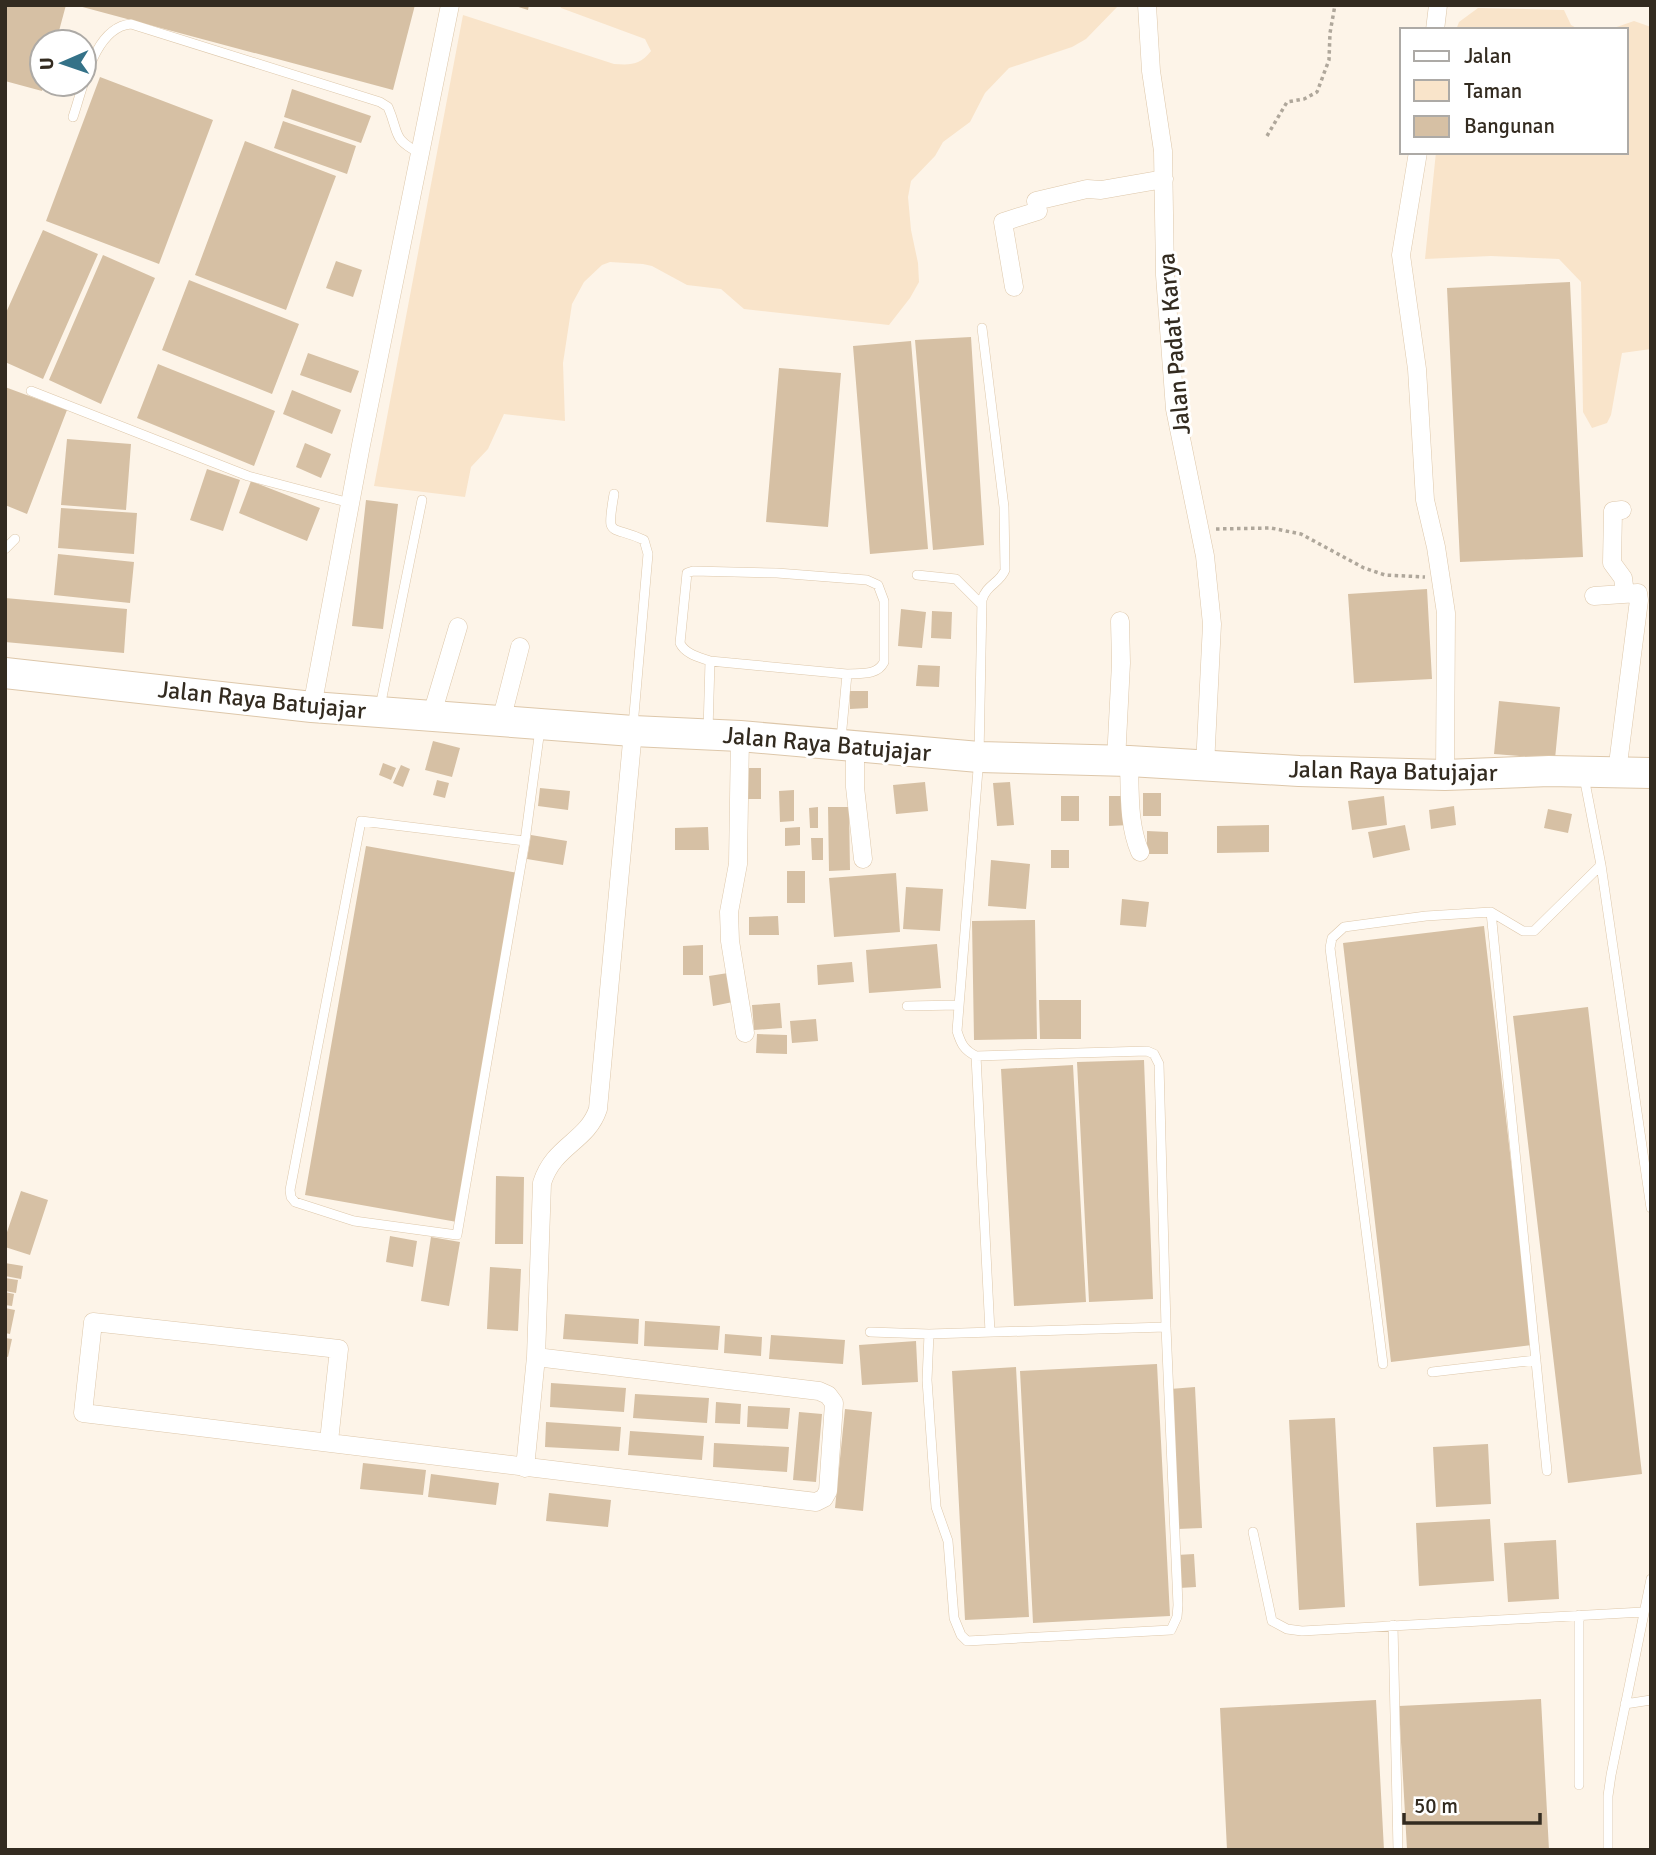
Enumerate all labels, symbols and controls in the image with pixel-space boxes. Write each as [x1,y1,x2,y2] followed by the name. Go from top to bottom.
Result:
[28,28,98,98] north arrow
[1400,28,1628,154] legend
[1464,43,1512,69] text: Jalan
[35,57,59,70] text: U
[1464,78,1522,104] text: Taman
[1464,113,1555,139] text: Bangunan
[1151,252,1197,436] street label: Jalan Padat Karya
[157,674,368,726] street label: Jalan Raya Batujajar
[722,720,932,768] street label: Jalan Raya Batujajar
[1288,754,1498,788] street label: Jalan Raya Batujajar
[1404,1782,1540,1826] scale bar
[1414,1793,1458,1819] text: 50 m

